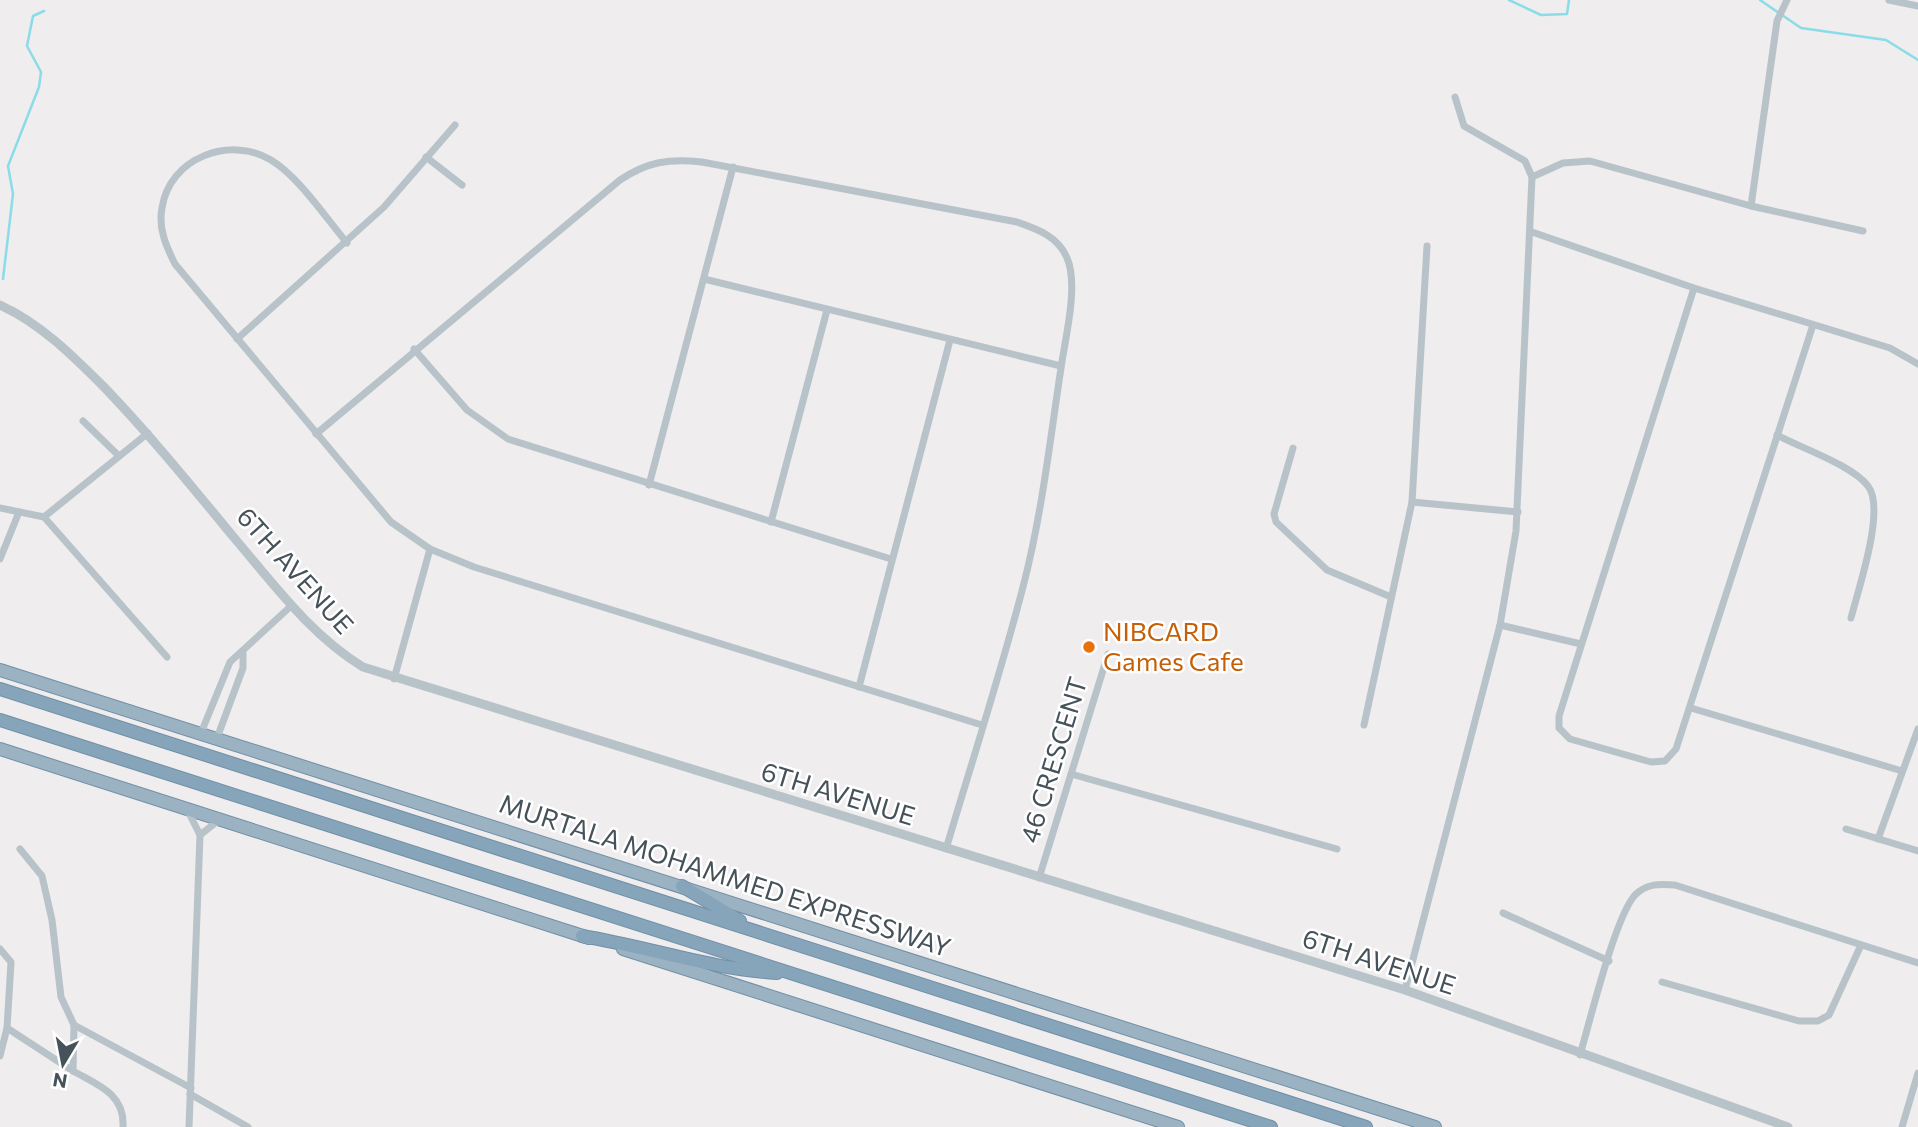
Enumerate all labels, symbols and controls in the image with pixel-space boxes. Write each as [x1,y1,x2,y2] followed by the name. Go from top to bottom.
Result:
[231,500,361,640] street label: 6TH AVENUE
[1103,615,1244,676] place label: NIBCARD Games Cafe
[1081,639,1097,655] marker: NIBCARD Games Cafe
[1013,673,1093,846] street label: 46 CRESCENT
[758,754,919,831] street label: 6TH AVENUE
[496,787,955,962] street label: MURTALA MOHAMMED EXPRESSWAY
[1299,921,1460,1000] street label: 6TH AVENUE
[28,1029,98,1099] north arrow
[51,1069,69,1094] text: N

